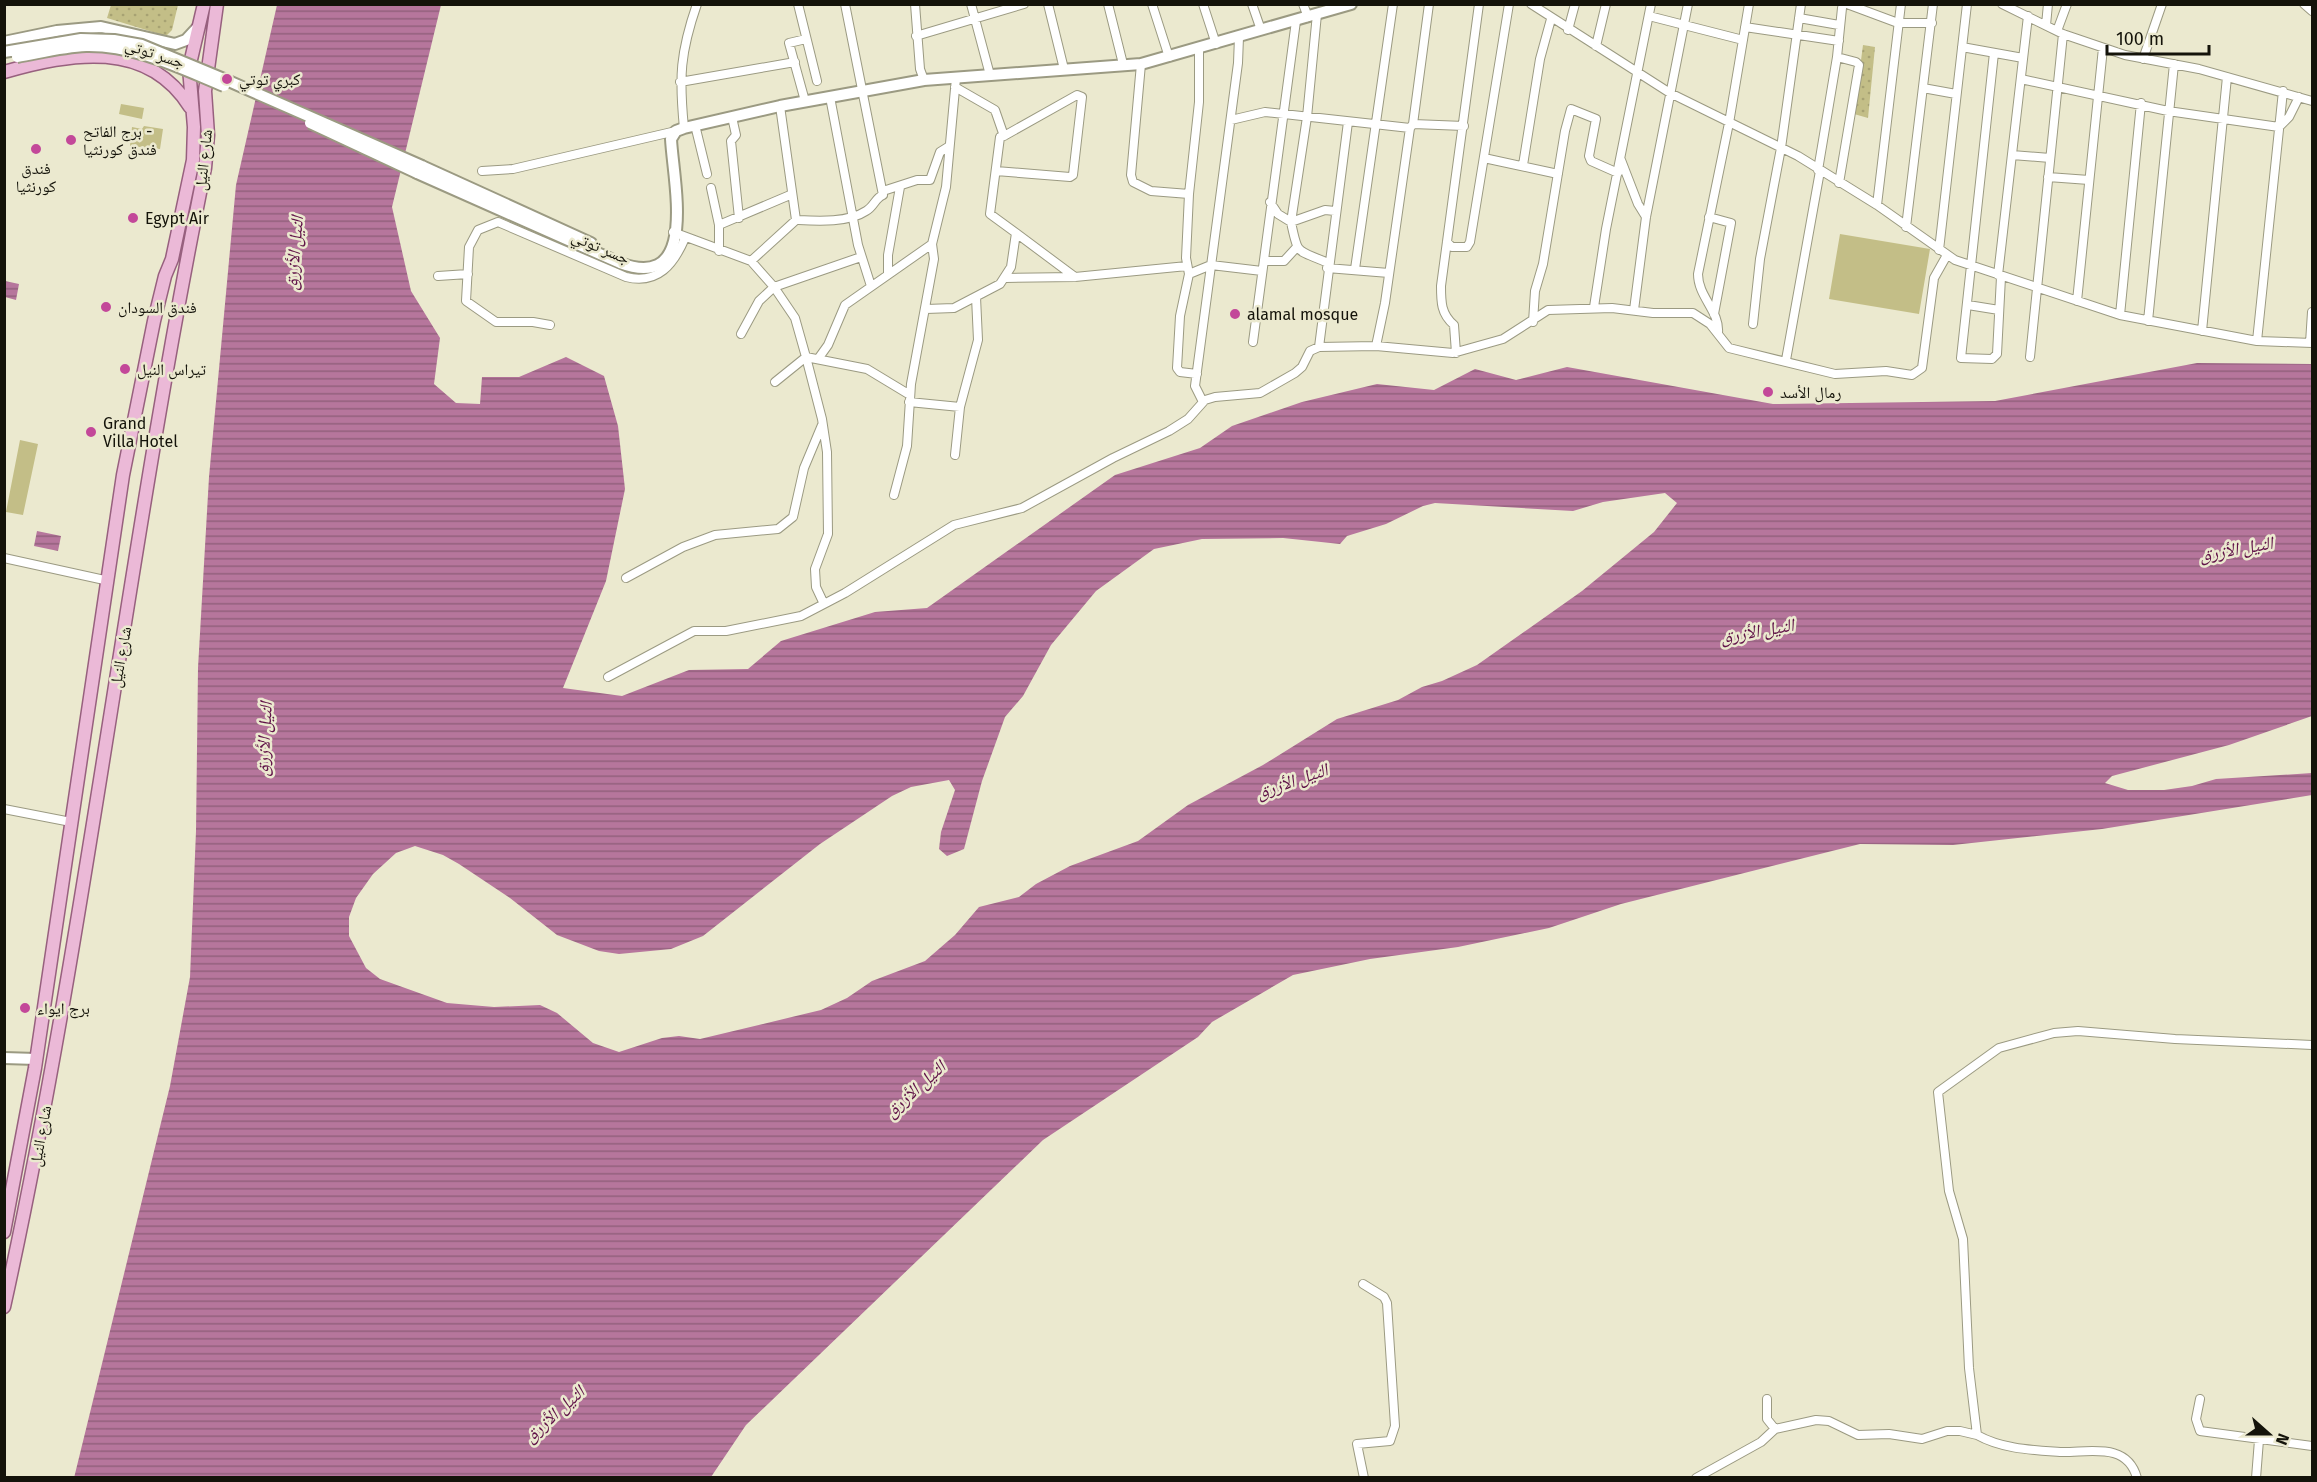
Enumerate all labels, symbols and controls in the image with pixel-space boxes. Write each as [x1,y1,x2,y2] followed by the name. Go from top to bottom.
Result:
[2107,18,2209,56] scale bar
[2116,28,2164,50] text: 100 m
[122,35,187,75] street label: جسر توتي
[239,70,301,92] place label: كبري توتي
[220,72,234,86] marker: كبري توتي
[83,122,157,160] place label: برج الفاتح - فندق كورنثيا
[191,128,217,192] street label: شارع النيل
[64,133,78,147] marker: برج الفاتح - فندق كورنثيا
[29,142,43,156] marker: فندق كورنثيا
[16,159,56,196] place label: فندق كورنثيا
[145,209,210,228] place label: Egypt Air
[126,211,140,225] marker: Egypt Air
[280,213,308,291] water label: النيل الأزرق
[568,227,633,271] street label: جسر توتي
[118,298,197,318] place label: فندق السودان
[99,300,113,314] marker: فندق السودان
[1247,305,1358,324] place label: alamal mosque
[1228,307,1242,321] marker: alamal mosque
[137,360,206,380] place label: تيراس النيل
[118,362,132,376] marker: تيراس النيل
[1780,383,1842,403] place label: رمال الأسد
[1761,385,1775,399] marker: رمال الأسد
[103,414,178,451] place label: Grand Villa Hotel
[84,425,98,439] marker: Grand Villa Hotel
[2198,531,2276,566] water label: النيل الأزرق
[1719,613,1797,648] water label: النيل الأزرق
[106,625,136,689] street label: شارع النيل
[251,700,277,777] water label: النيل الأزرق
[1253,758,1332,803] water label: النيل الأزرق
[37,999,90,1019] place label: برج ايواء
[18,1001,32,1015] marker: برج ايواء
[880,1055,951,1122] water label: النيل الأزرق
[26,1104,56,1168] street label: شارع النيل
[519,1380,590,1447] water label: النيل الأزرق
[2239,1404,2299,1464] north arrow
[2272,1431,2293,1448] text: N

